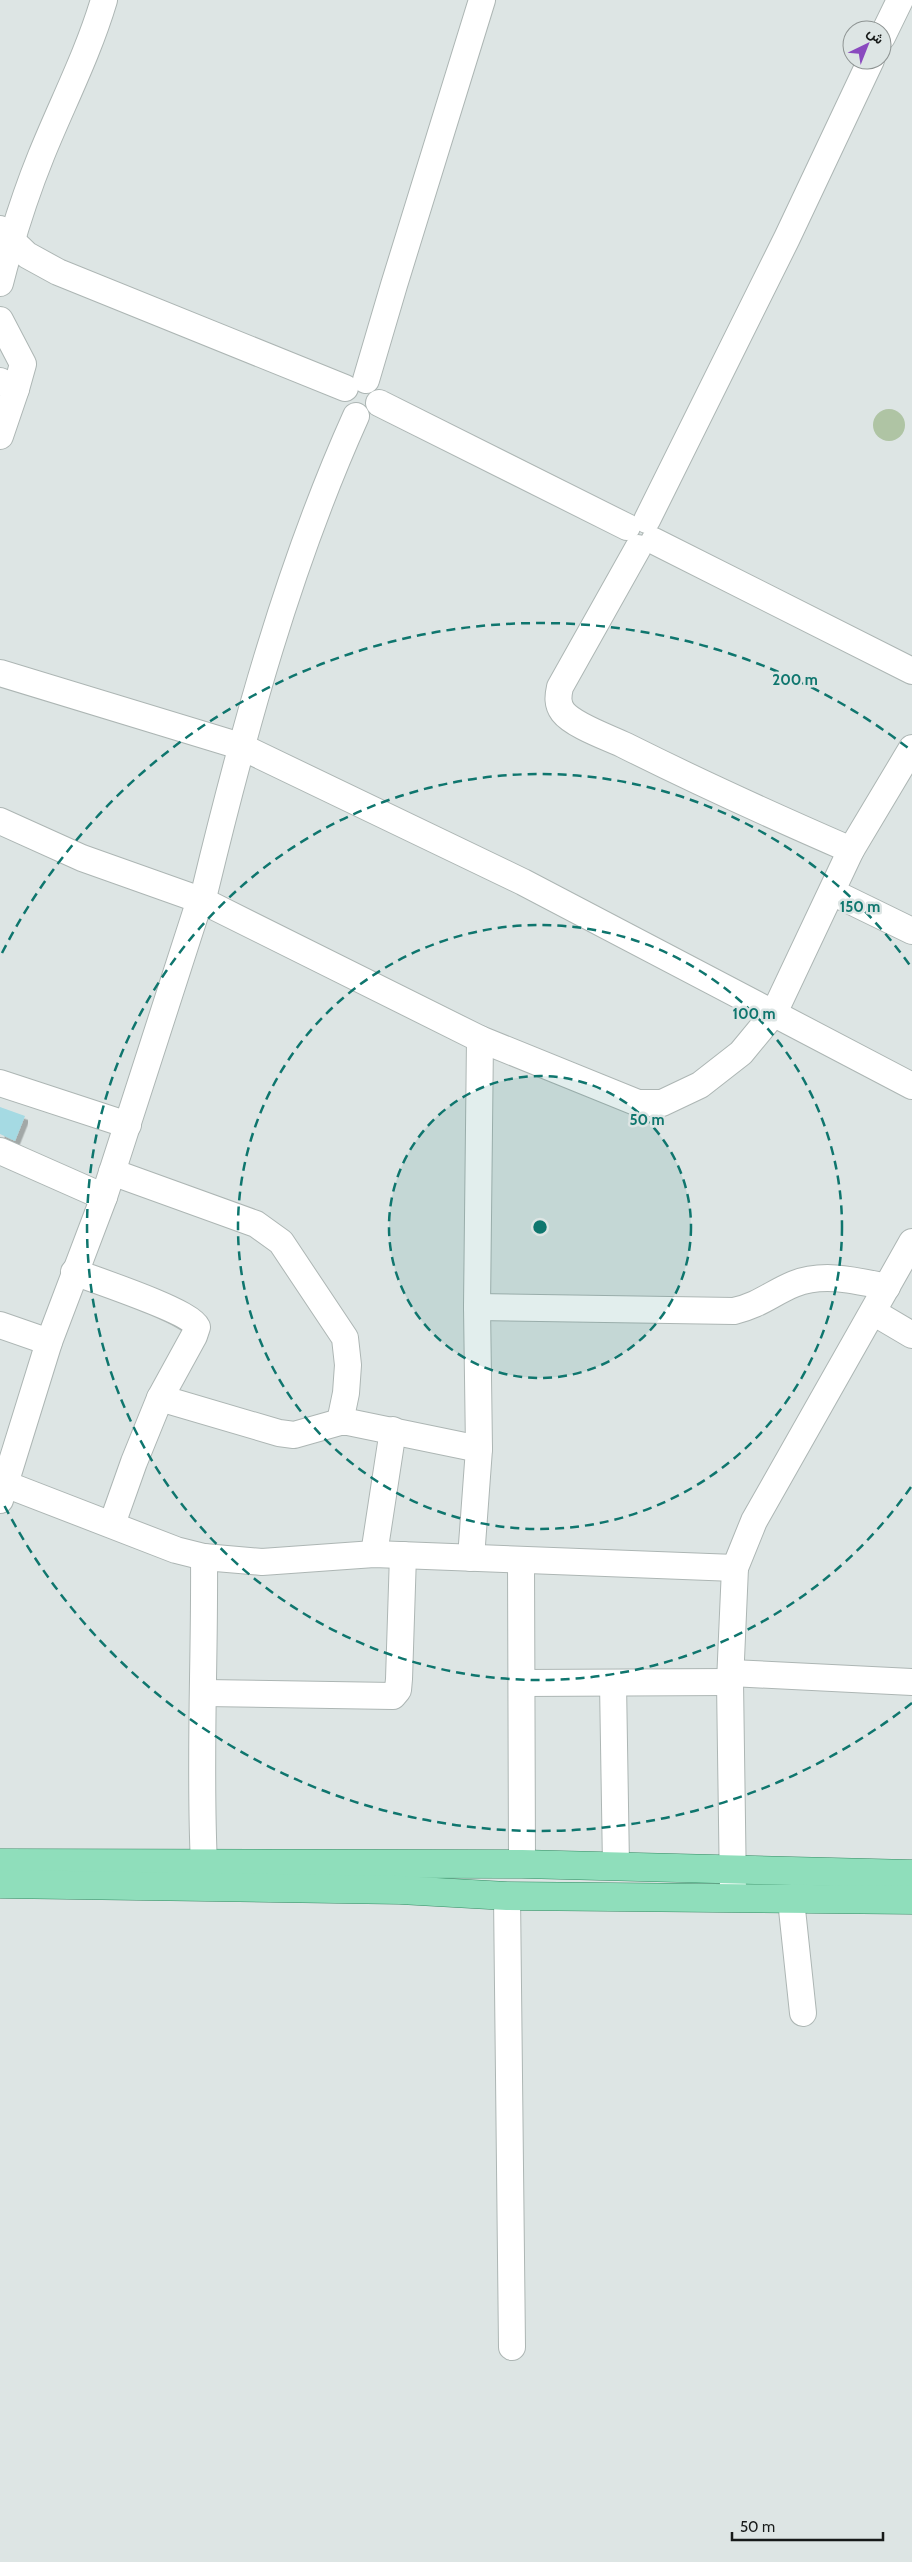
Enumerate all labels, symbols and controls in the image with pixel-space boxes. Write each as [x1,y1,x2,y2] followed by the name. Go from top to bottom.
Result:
[842,20,892,70] north arrow
[864,23,888,48] text: ش
[772,671,818,689] text: 200 m
[840,898,880,916] text: 150 m
[732,1005,776,1023] text: 100 m
[629,1111,665,1129] text: 50 m
[531,1218,549,1236] centre of rings
[732,2510,883,2542] scale bar
[740,2518,775,2536] text: 50 m

